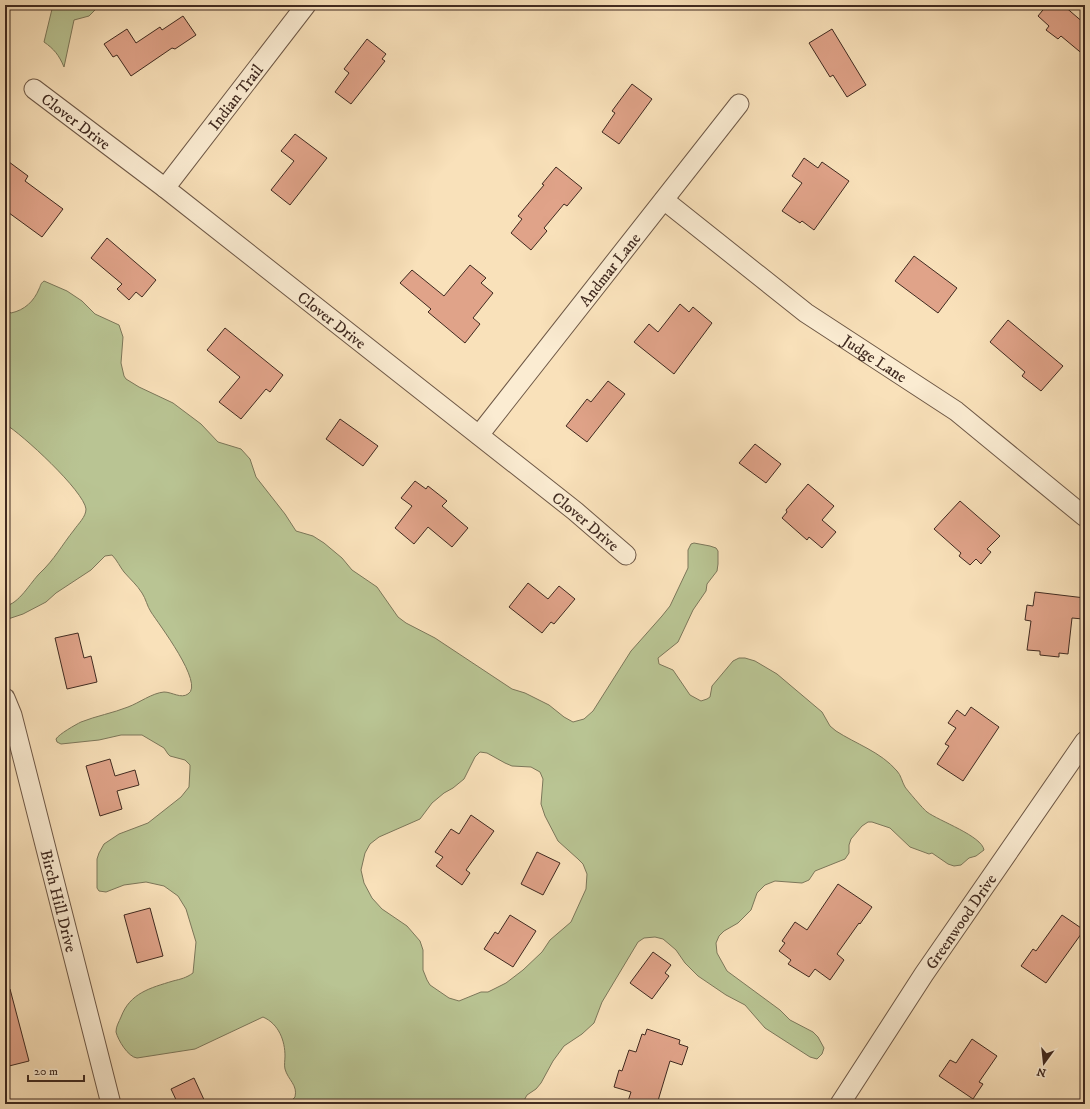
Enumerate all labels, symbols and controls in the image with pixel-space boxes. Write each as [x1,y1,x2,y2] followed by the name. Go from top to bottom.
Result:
[204,60,268,134] street label: Indian Trail
[37,89,115,155] street label: Clover Drive
[575,229,645,310] street label: Andmar Lane
[293,287,370,354] street label: Clover Drive
[837,330,911,387] street label: Judge Lane
[548,488,623,556] street label: Clover Drive
[36,848,81,955] street label: Birch Hill Drive
[921,870,1001,973] street label: Greenwood Drive
[1024,1043,1064,1083] north arrow
[28,1057,84,1083] scale bar
[34,1064,58,1079] text: 20 m
[1035,1064,1048,1080] text: N

